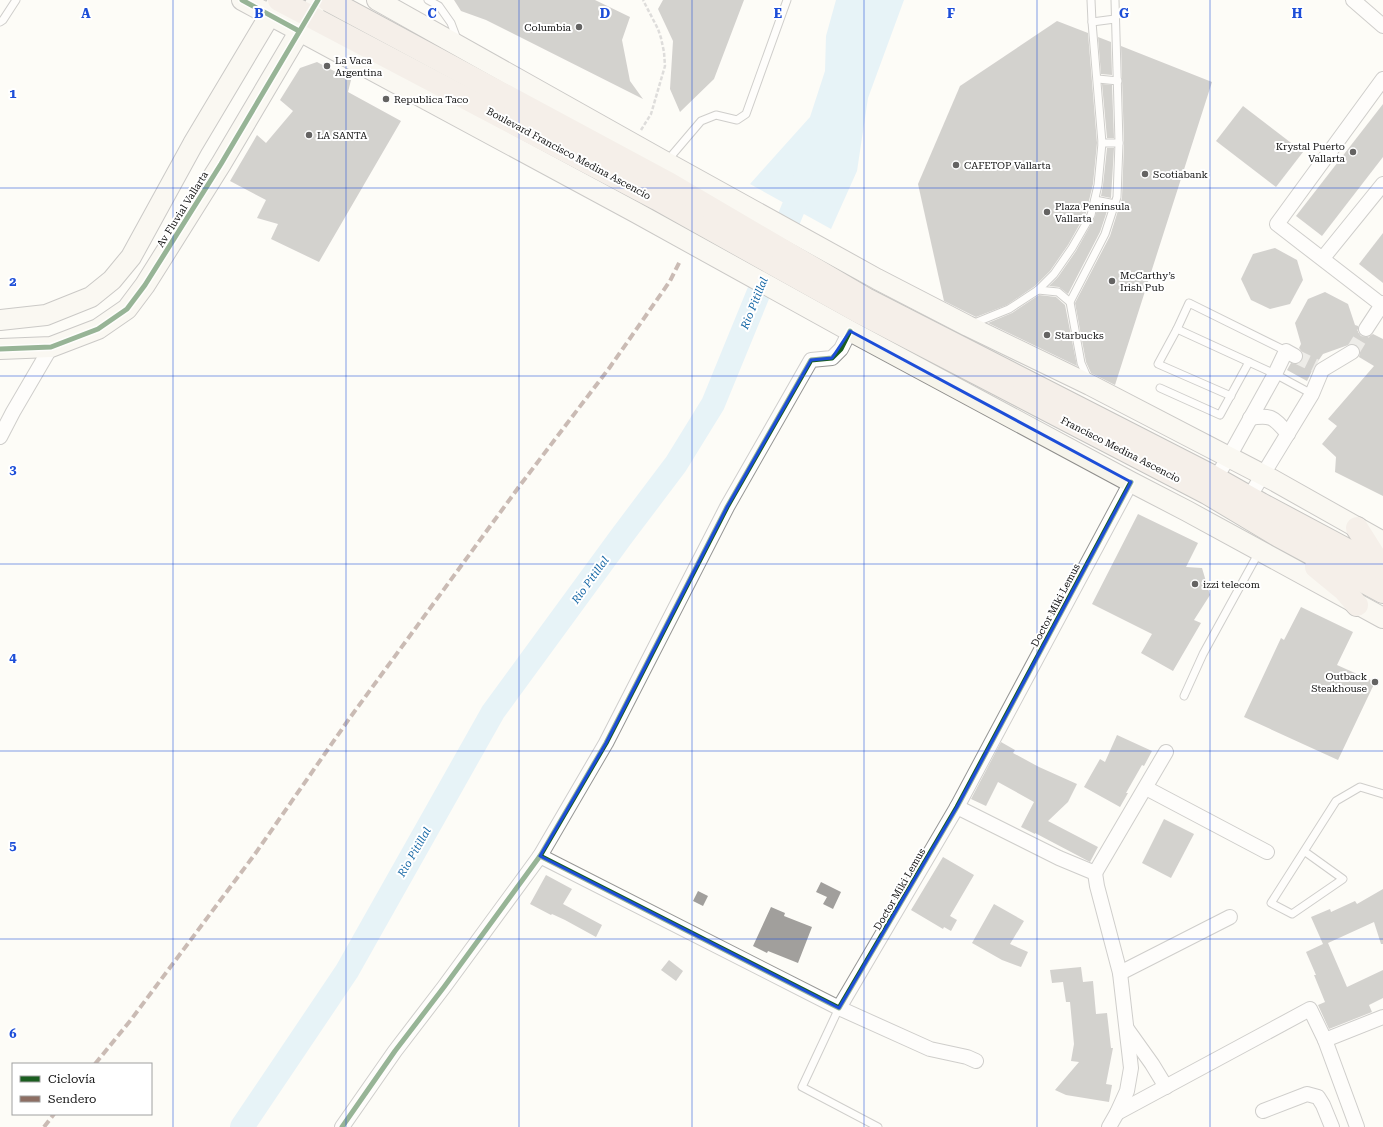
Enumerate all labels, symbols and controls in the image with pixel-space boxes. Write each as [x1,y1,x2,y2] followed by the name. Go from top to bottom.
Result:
[81,6,91,21] text: A
[254,6,264,21] text: B
[427,6,437,21] text: C
[600,6,610,21] text: D
[774,6,782,21] text: E
[947,6,955,21] text: F
[1119,6,1129,21] text: G
[1292,6,1303,21] text: H
[524,22,572,33] place label: Columbia
[574,22,584,32] marker: Columbia
[335,55,383,78] place label: La Vaca Argentina
[322,61,332,71] marker: La Vaca Argentina
[9,86,17,101] text: 1
[381,94,391,104] marker: Republica Taco
[394,94,468,105] place label: Republica Taco
[485,105,653,202] street label: Boulevard Francisco Medina Ascencio
[304,130,314,140] marker: LA SANTA
[317,130,367,141] place label: LA SANTA
[1276,141,1346,164] place label: Krystal Puerto Vallarta
[1348,147,1358,157] marker: Krystal Puerto Vallarta
[951,160,961,170] marker: CAFETOP Vallarta
[964,160,1051,171] place label: CAFETOP Vallarta
[155,169,210,249] street label: Av Fluvial Vallarta
[1140,169,1150,179] marker: Scotiabank
[1153,169,1209,180] place label: Scotiabank
[1055,201,1130,224] place label: Plaza Península Vallarta
[1042,207,1052,217] marker: Plaza Península Vallarta
[1120,270,1175,293] place label: McCarthy’s Irish Pub
[9,274,17,289] text: 2
[738,275,771,332] water label: Rio Pitillal
[1107,276,1117,286] marker: McCarthy’s Irish Pub
[1042,330,1052,340] marker: Starbucks
[1055,330,1104,341] place label: Starbucks
[1059,414,1182,484] street label: Francisco Medina Ascencio
[9,462,17,477] text: 3
[568,554,612,607] water label: Rio Pitillal
[1029,562,1082,649] street label: Doctor Miki Lemus
[1190,579,1200,589] marker: izzi telecom
[1203,579,1260,590] place label: izzi telecom
[9,650,17,665] text: 4
[1311,671,1368,694] place label: Outback Steakhouse
[1370,677,1380,687] marker: Outback Steakhouse
[395,825,434,880] water label: Rio Pitillal
[9,838,17,853] text: 5
[872,846,927,932] street label: Doctor Miki Lemus
[9,1026,17,1041] text: 6
[12,1063,152,1115] legend
[48,1072,96,1086] text: Ciclovía
[48,1092,96,1106] text: Sendero

